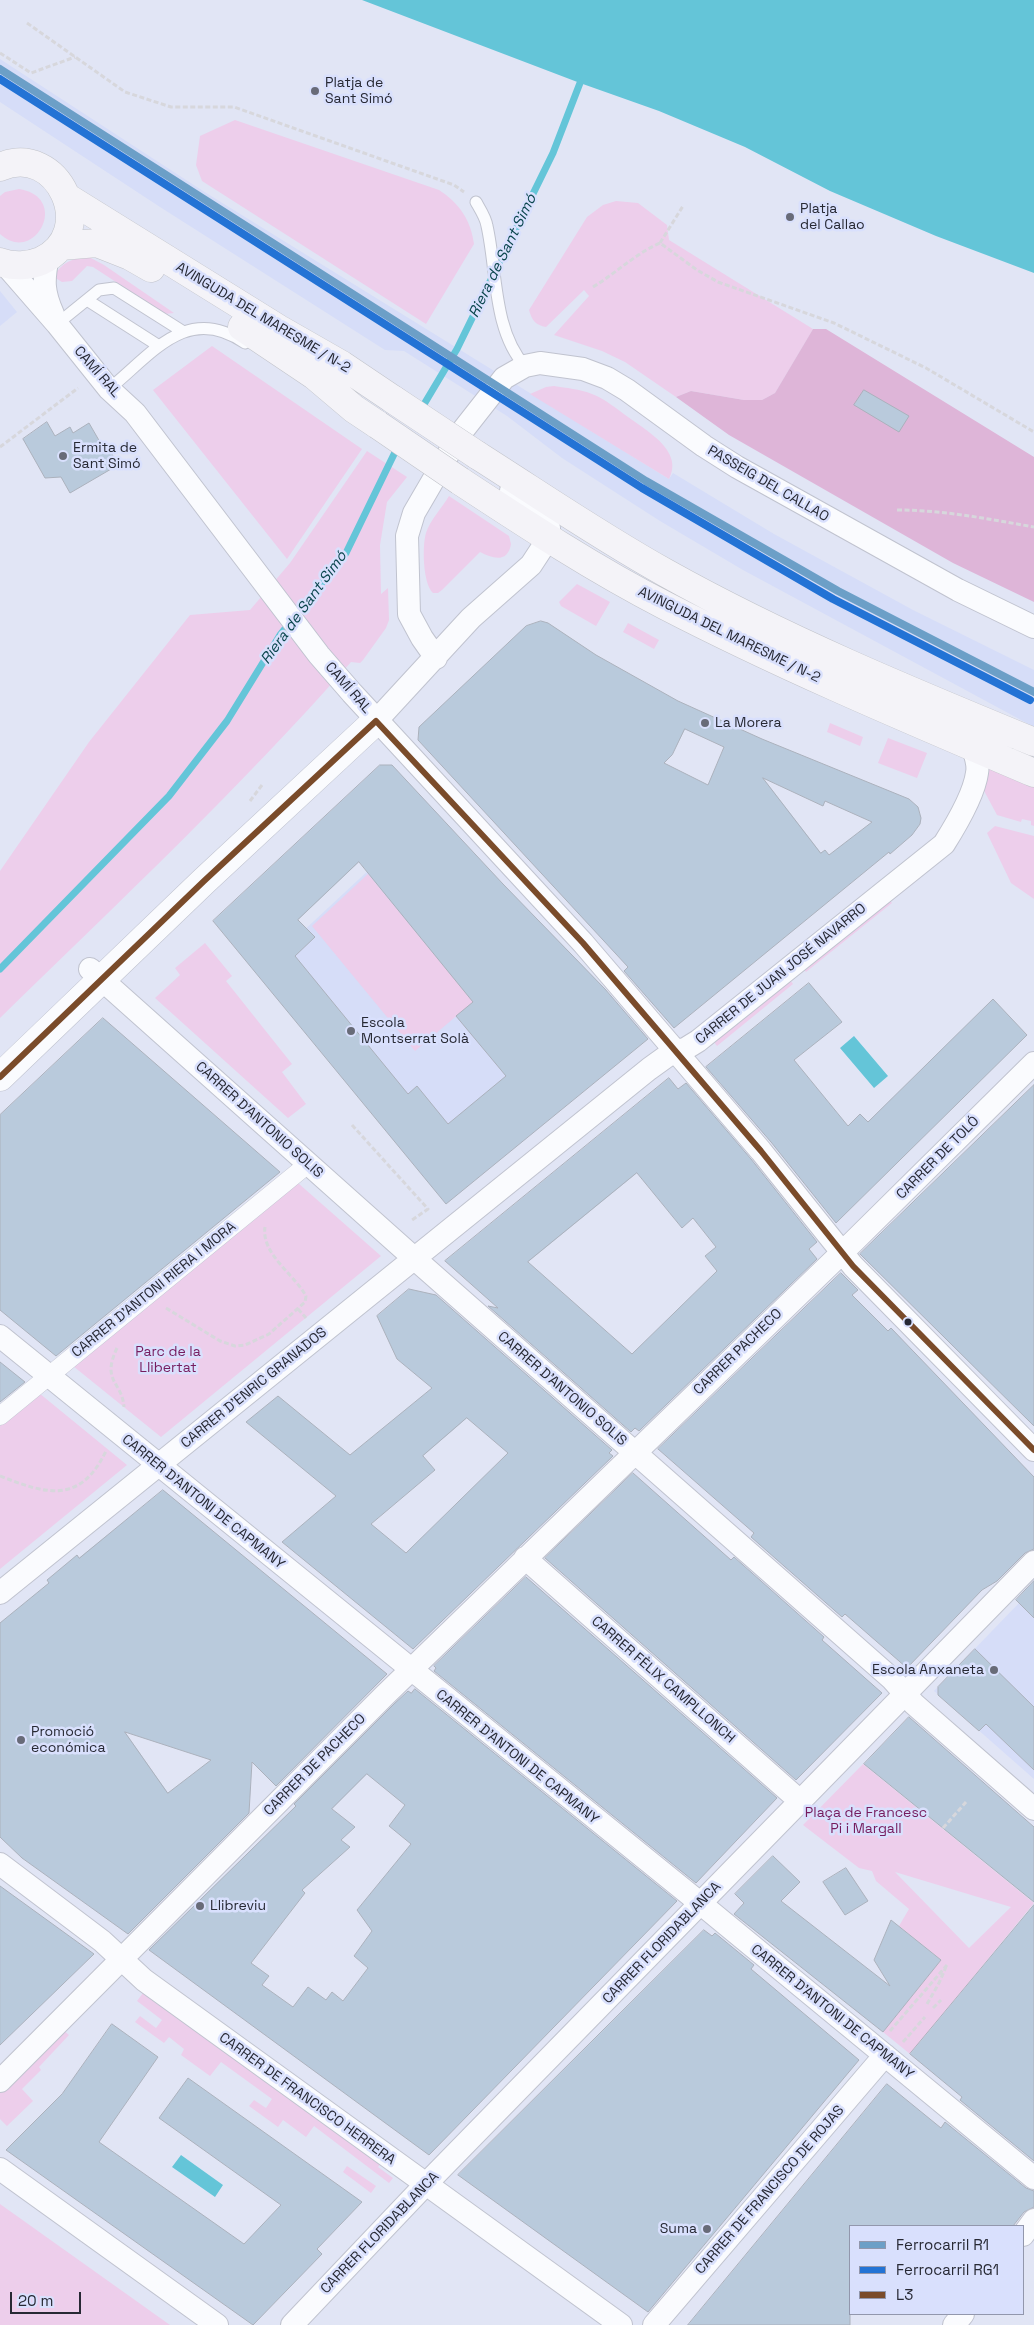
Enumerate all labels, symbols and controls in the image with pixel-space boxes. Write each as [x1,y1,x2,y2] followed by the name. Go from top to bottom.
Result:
[325,75,393,108] place label: Platja de Sant Simó
[309,85,321,97] marker: Platja de Sant Simó
[465,191,541,321] water label: Riera de Sant Simó
[800,201,865,233] place label: Platja del Callao
[784,211,796,223] marker: Platja del Callao
[173,259,353,377] street label: AVINGUDA DEL MARESME / N-2
[70,343,124,401] street label: CAMÍ RAL
[73,440,141,472] place label: Ermita de Sant Simó
[704,442,832,526] street label: PASSEIG DEL CALLAO
[57,450,69,462] marker: Ermita de Sant Simó
[257,548,351,668] water label: Riera de Sant Simó
[635,583,823,687] street label: AVINGUDA DEL MARESME / N-2
[321,659,375,717] street label: CAMÍ RAL
[715,715,781,731] place label: La Morera
[699,717,711,729] marker: La Morera
[692,900,870,1048] street label: CARRER DE JUAN JOSÉ NAVARRO
[361,1015,469,1048] place label: Escola Montserrat Solà
[345,1025,357,1037] marker: Escola Montserrat Solà
[192,1058,326,1182] street label: CARRER D'ANTONIO SOLIS
[893,1113,983,1203] street label: CARRER DE TOLÓ
[69,1219,239,1361] street label: CARRER D'ANTONI RIERA I MORA
[690,1306,786,1398] street label: CARRER PACHECO
[903,1317,913,1327] unlabelled marker
[178,1324,330,1452] street label: CARRER D'ENRIC GRANADOS
[494,1328,630,1450] street label: CARRER D'ANTONIO SOLIS
[135,1344,201,1376] park label: Parc de la Llibertat
[118,1431,288,1573] street label: CARRER D'ANTONI DE CAPMANY
[588,1613,738,1747] street label: CARRER FÈLIX CAMPLLONCH
[872,1662,984,1678] place label: Escola Anxaneta
[988,1664,1000,1676] marker: Escola Anxaneta
[432,1686,602,1828] street label: CARRER D'ANTONI DE CAPMANY
[261,1711,369,1819] street label: CARRER DE PACHECO
[31,1724,105,1756] place label: Promoció económica
[15,1734,27,1746] marker: Promoció económica
[805,1805,927,1838] park label: Plaça de Francesc Pi i Margall
[599,1879,725,2007] street label: CARRER FLORIDABLANCA
[210,1898,266,1914] place label: Llibreviu
[194,1900,206,1912] marker: Llibreviu
[747,1941,917,2083] street label: CARRER D'ANTONI DE CAPMANY
[215,2029,399,2169] street label: CARRER DE FRANCISCO HERRERA
[692,2102,848,2278] street label: CARRER DE FRANCISCO DE ROJAS
[317,2169,443,2297] street label: CARRER FLORIDABLANCA
[660,2221,697,2237] place label: Suma
[701,2223,713,2235] marker: Suma
[849,2225,1024,2315] legend
[896,2235,989,2254] text: Ferrocarril R1
[896,2260,999,2279] text: Ferrocarril RG1
[12,2282,84,2314] scale bar
[896,2285,913,2304] text: L3
[18,2291,53,2310] text: 20 m

